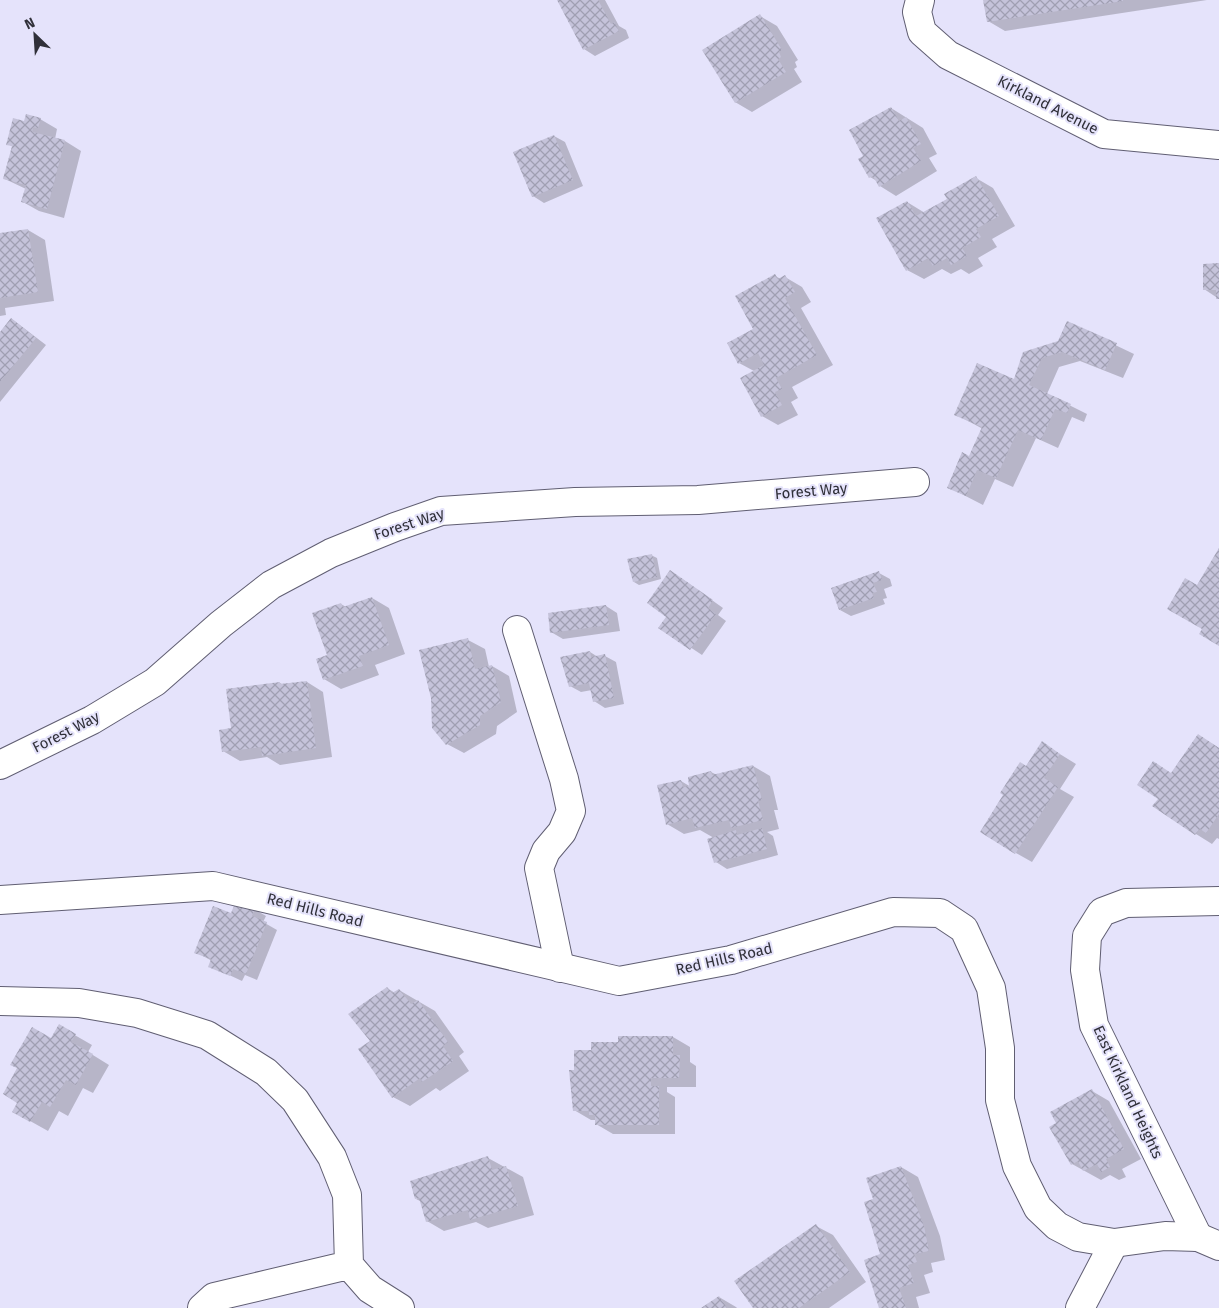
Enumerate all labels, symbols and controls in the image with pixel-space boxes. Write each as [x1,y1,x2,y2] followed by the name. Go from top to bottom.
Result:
[10,10,60,60] north arrow
[22,14,38,33] text: N
[995,72,1101,138] street label: Kirkland Avenue
[774,479,849,503] street label: Forest Way
[372,504,447,544] street label: Forest Way
[29,707,103,757] street label: Forest Way
[265,889,365,931] street label: Red Hills Road
[674,939,774,979] street label: Red Hills Road
[1089,1023,1167,1161] street label: East Kirkland Heights

